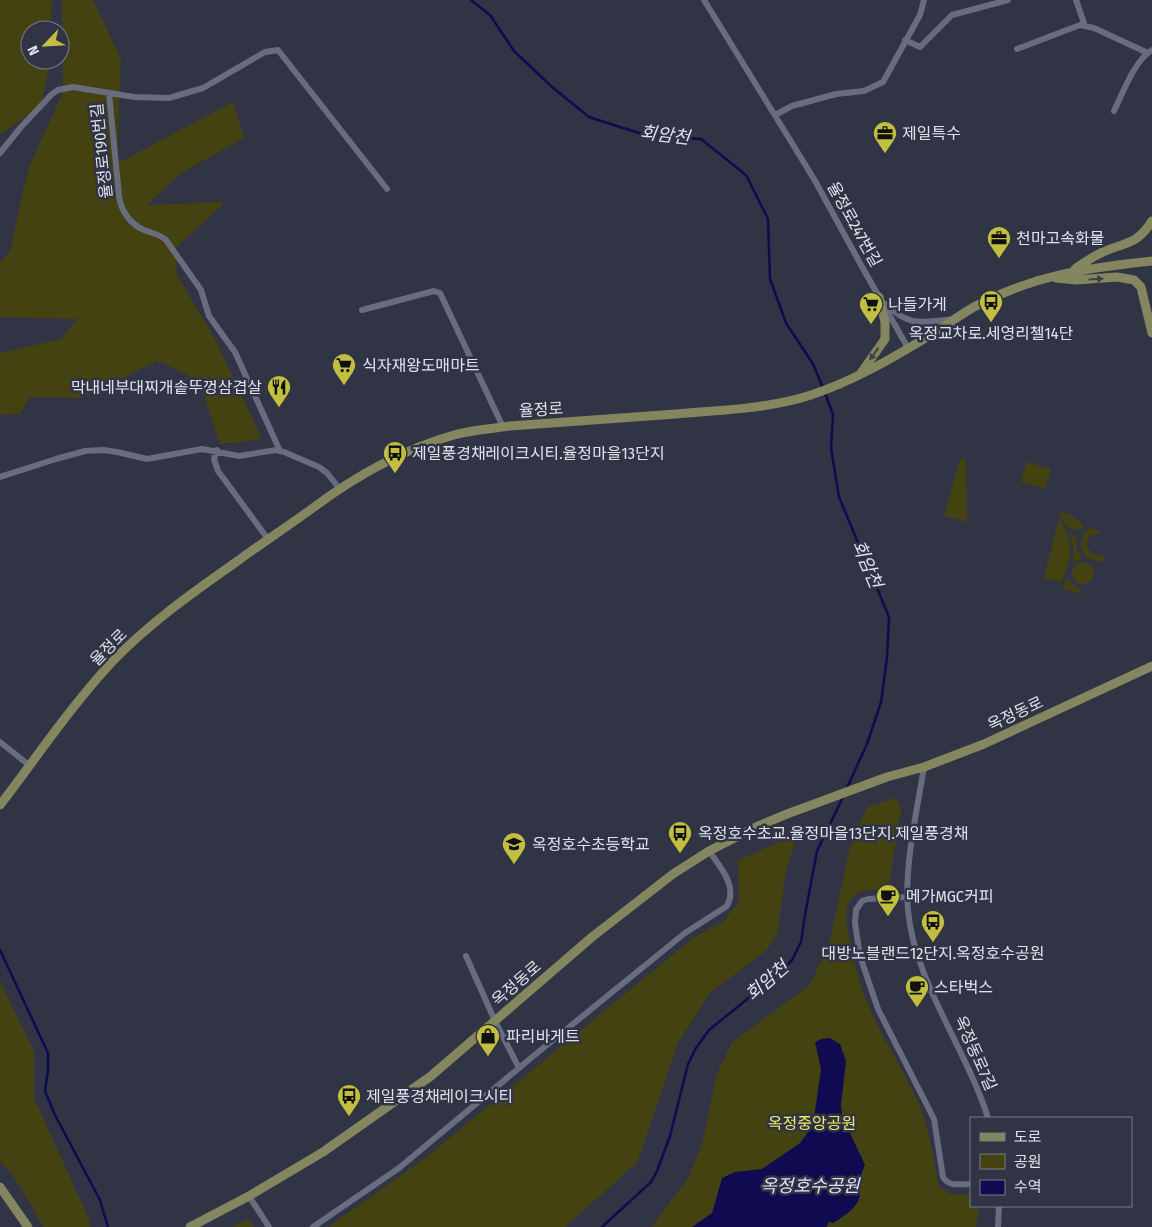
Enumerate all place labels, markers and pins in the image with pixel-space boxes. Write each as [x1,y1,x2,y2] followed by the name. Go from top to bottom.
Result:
[872,120,898,154] office icon: 제일특수
[902,124,961,143] place label: 제일특수
[986,225,1012,259] office icon: 천마고속화물
[1016,229,1104,248] place label: 천마고속화물
[978,289,1004,323] bus stop icon: 옥정교차로.세영리첼14단
[858,291,884,325] supermarket icon: 나들가게
[888,295,947,314] place label: 나들가게
[909,324,1074,343] place label: 옥정교차로.세영리첼14단
[331,352,357,386] supermarket icon: 식자재왕도매마트
[362,356,480,375] place label: 식자재왕도매마트
[266,374,292,408] restaurant icon: 막내네부대찌개솥뚜껑삼겹살
[71,378,262,397] place label: 막내네부대찌개솥뚜껑삼겹살
[382,440,408,474] bus stop icon: 제일풍경채레이크시티.율정마을13단지
[412,444,664,463] place label: 제일풍경채레이크시티.율정마을13단지
[667,820,693,854] bus stop icon: 옥정호수초교.율정마을13단지.제일풍경채
[698,824,968,843] place label: 옥정호수초교.율정마을13단지.제일풍경채
[501,831,527,865] school or university icon: 옥정호수초등학교
[532,835,650,854] place label: 옥정호수초등학교
[875,883,901,917] cafe icon: 메가MGC커피
[906,887,993,906] place label: 메가MGC커피
[920,909,946,943] bus stop icon: 대방노블랜드12단지.옥정호수공원
[822,944,1044,963] place label: 대방노블랜드12단지.옥정호수공원
[904,974,930,1008] cafe icon: 스타벅스
[934,978,993,997] place label: 스타벅스
[475,1023,501,1057] shop icon: 파리바게트
[506,1027,580,1046] place label: 파리바게트
[336,1083,362,1117] bus stop icon: 제일풍경채레이크시티
[366,1087,513,1106] place label: 제일풍경채레이크시티

